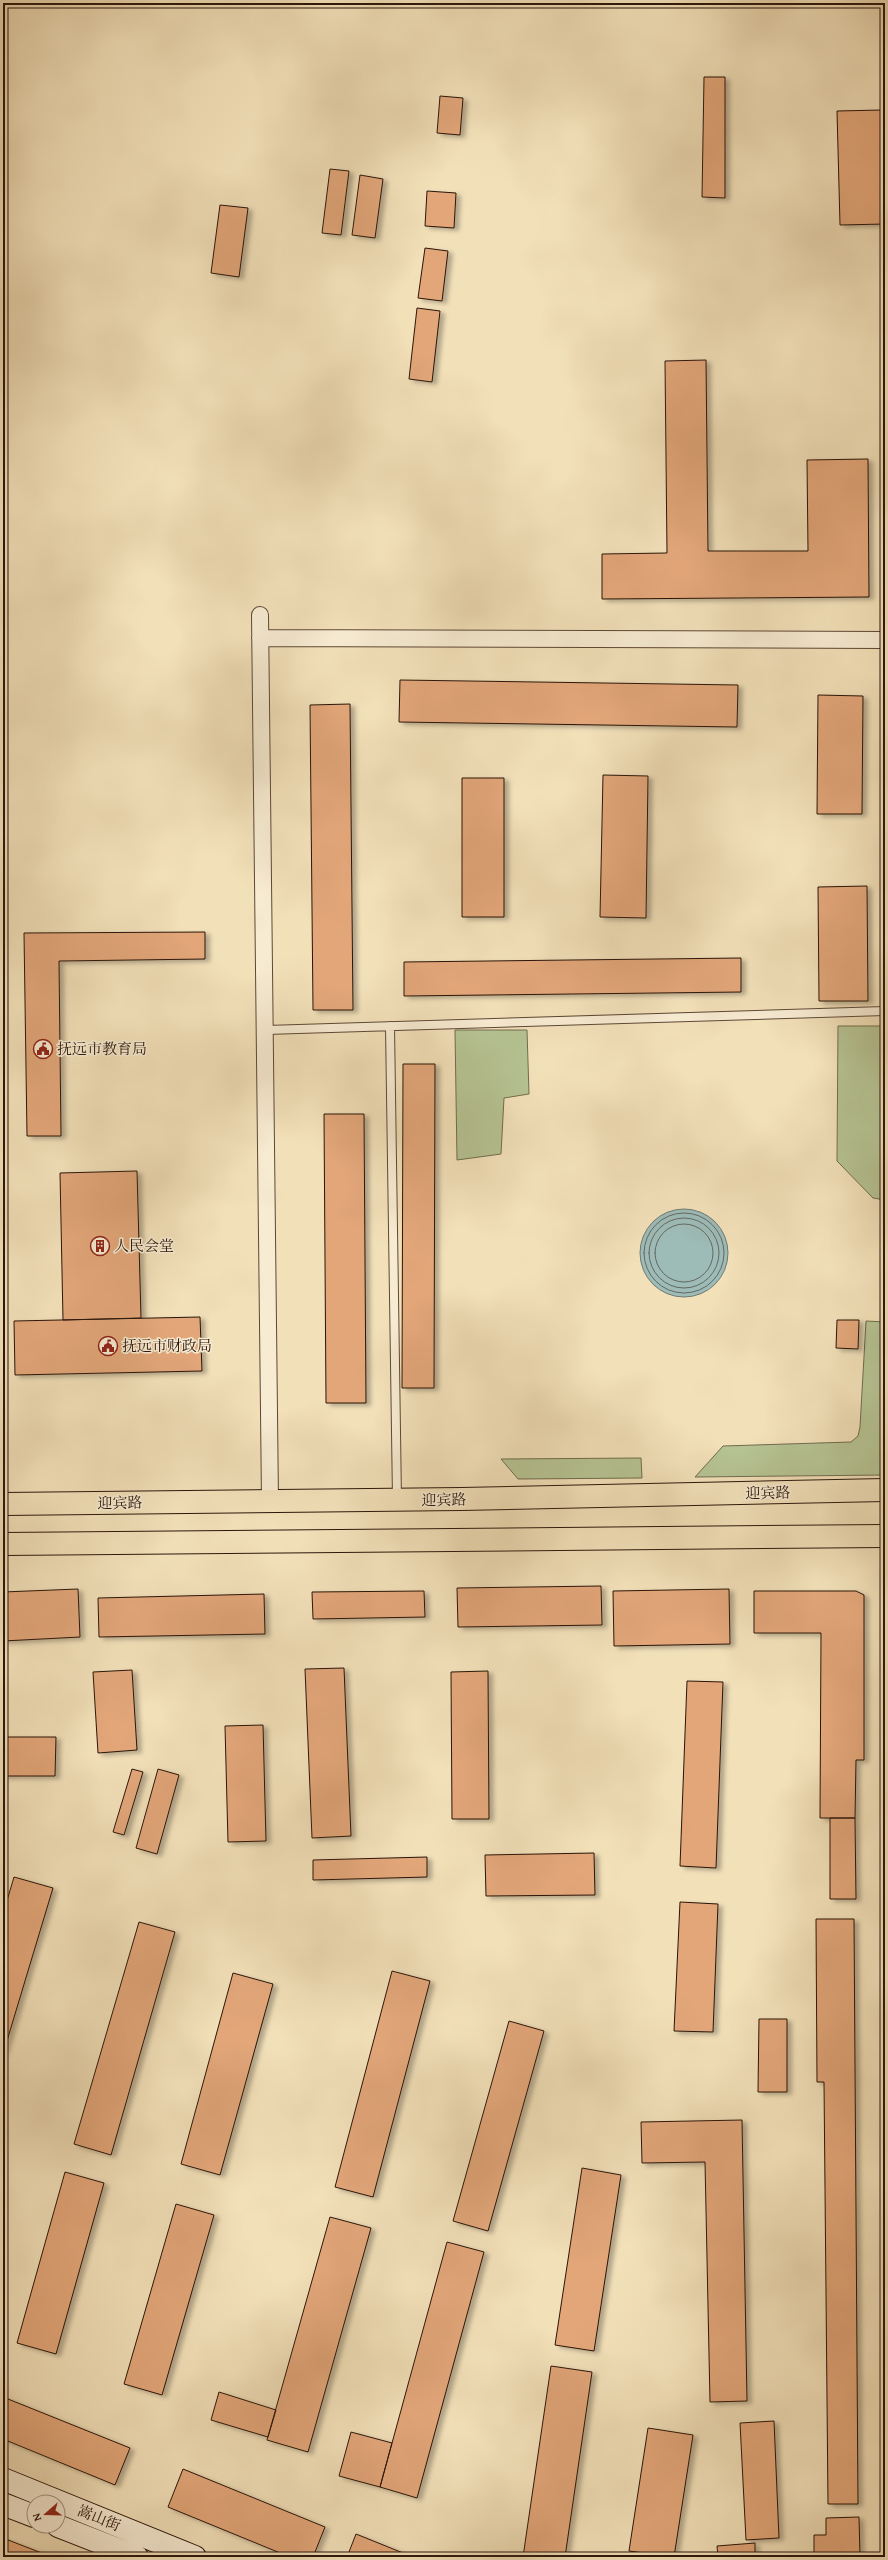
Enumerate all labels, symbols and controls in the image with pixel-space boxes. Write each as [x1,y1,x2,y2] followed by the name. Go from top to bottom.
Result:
[32,1038,54,1060] public building icon: 抚远市教育局
[57,1038,147,1059] place label: 抚远市教育局
[89,1235,111,1257] building icon: 人民会堂
[114,1235,174,1256] place label: 人民会堂
[97,1335,119,1357] public building icon: 抚远市财政局
[122,1335,212,1356] place label: 抚远市财政局
[745,1482,791,1503] street label: 迎宾路
[421,1489,467,1510] street label: 迎宾路
[97,1492,143,1513] street label: 迎宾路
[26,2494,66,2534] north arrow
[74,2499,124,2536] street label: 嵩山街
[28,2511,45,2524] text: N

